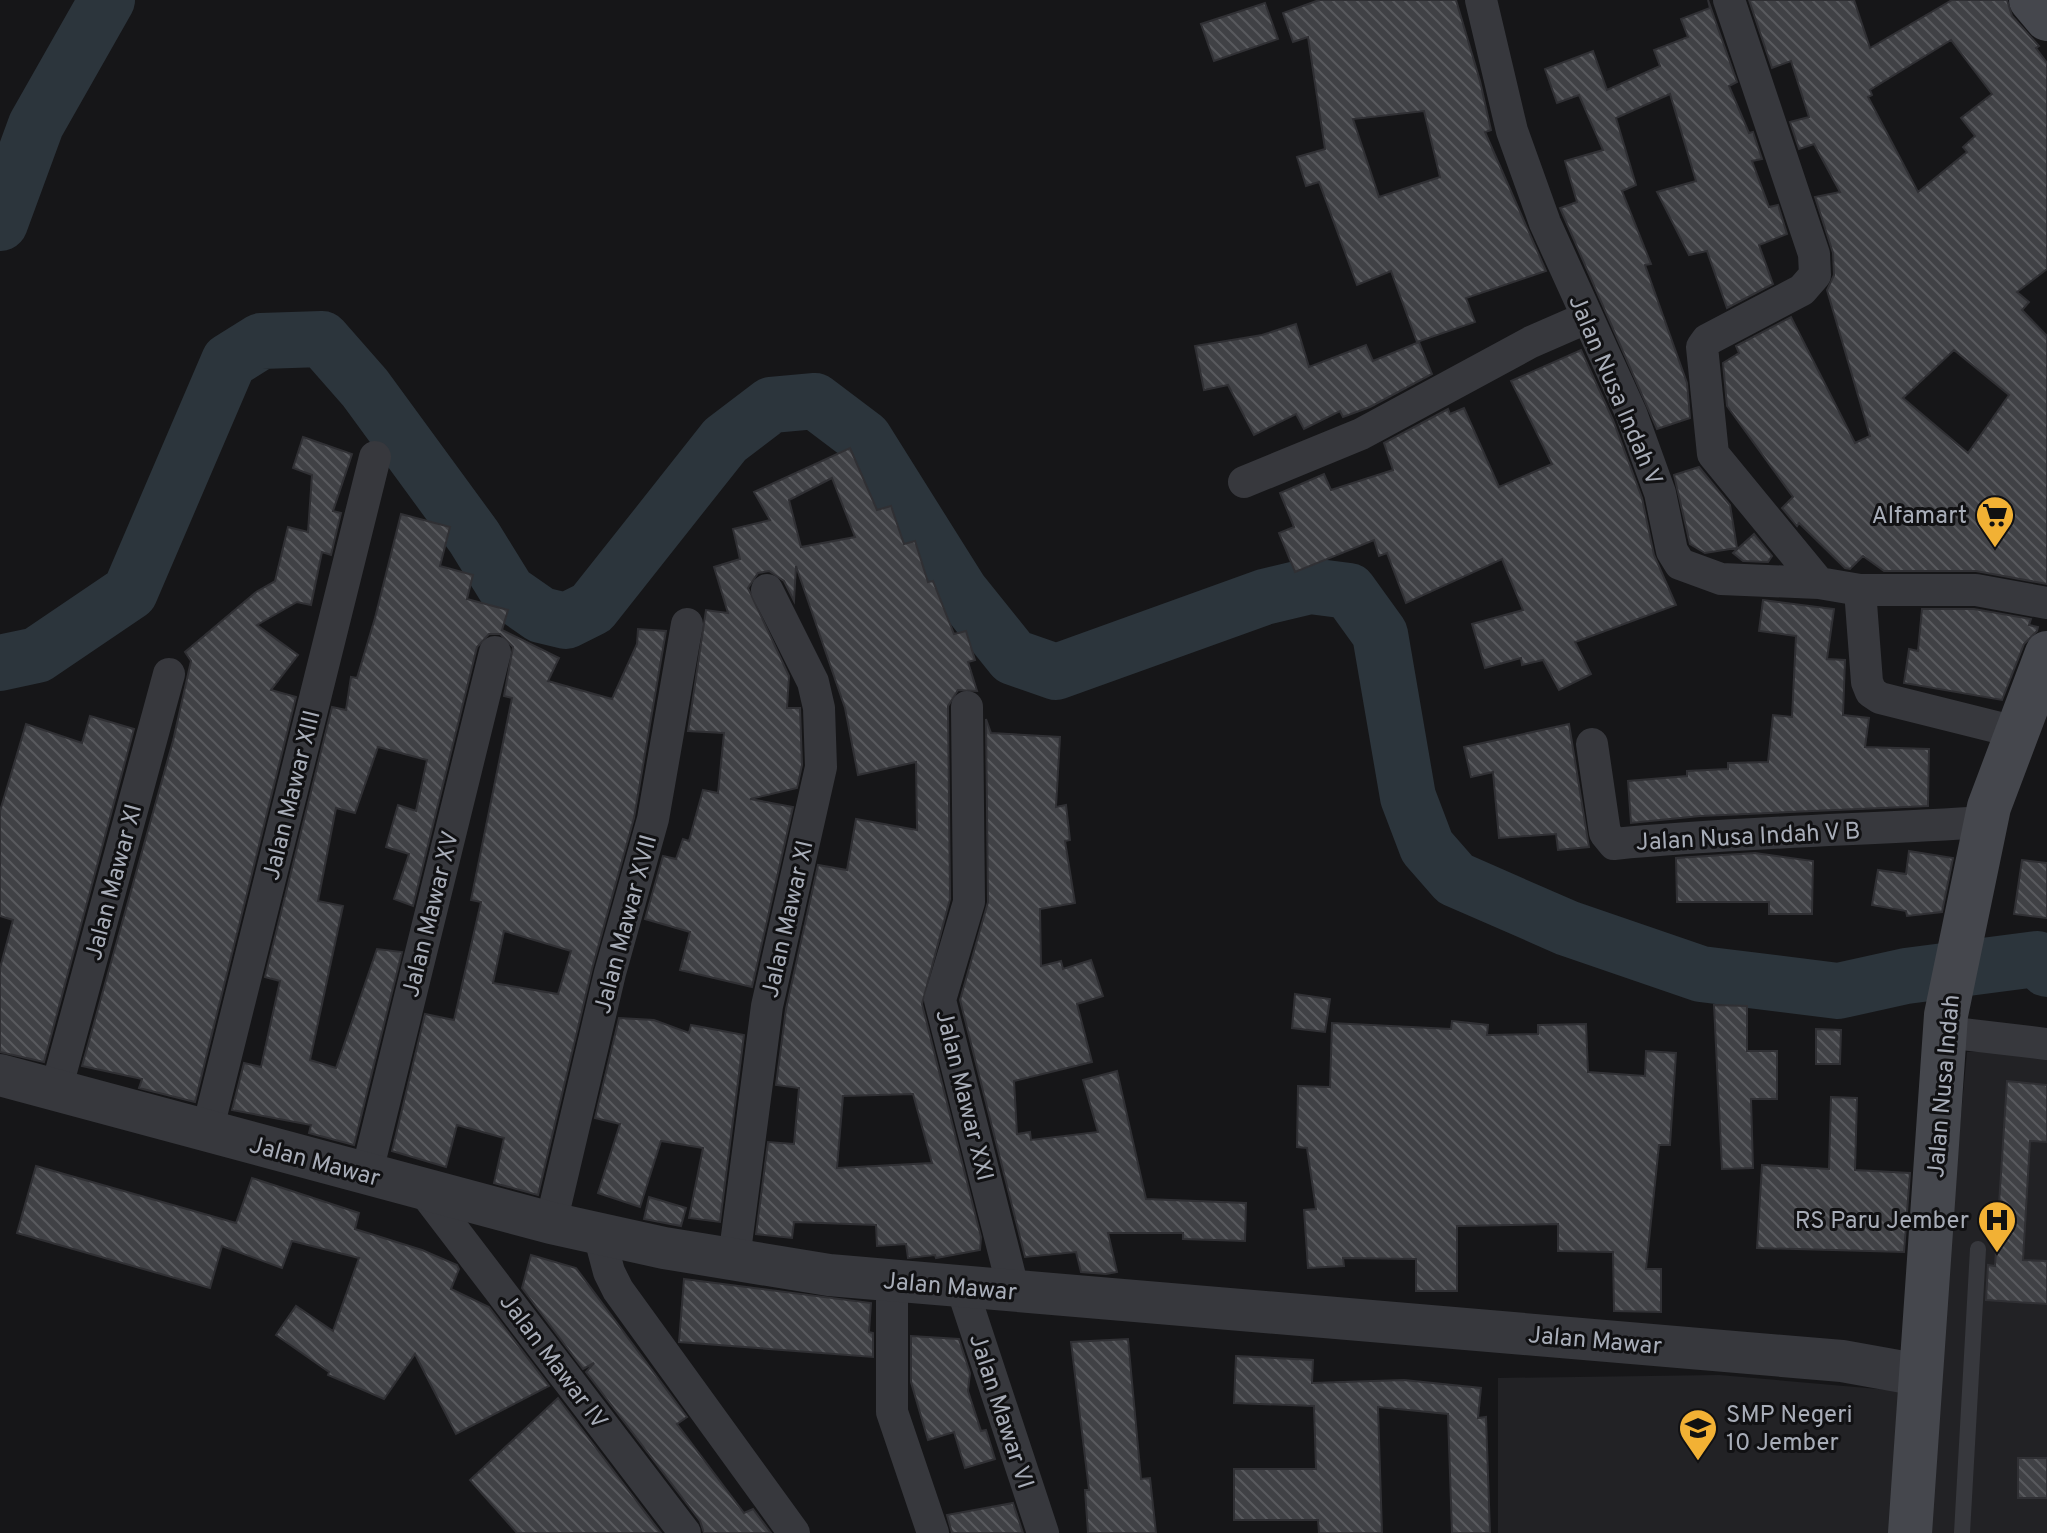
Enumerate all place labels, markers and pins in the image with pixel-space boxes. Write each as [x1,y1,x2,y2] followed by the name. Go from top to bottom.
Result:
[1974,494,2016,549] supermarket icon: Alfamart
[1871,502,1967,532] place label: Alfamart
[1976,1199,2018,1254] hospital icon: RS Paru Jember
[1795,1207,1969,1237] place label: RS Paru Jember
[1726,1401,1853,1459] place label: SMP Negeri 10 Jember
[1677,1407,1719,1462] school or university icon: SMP Negeri 10 Jember

